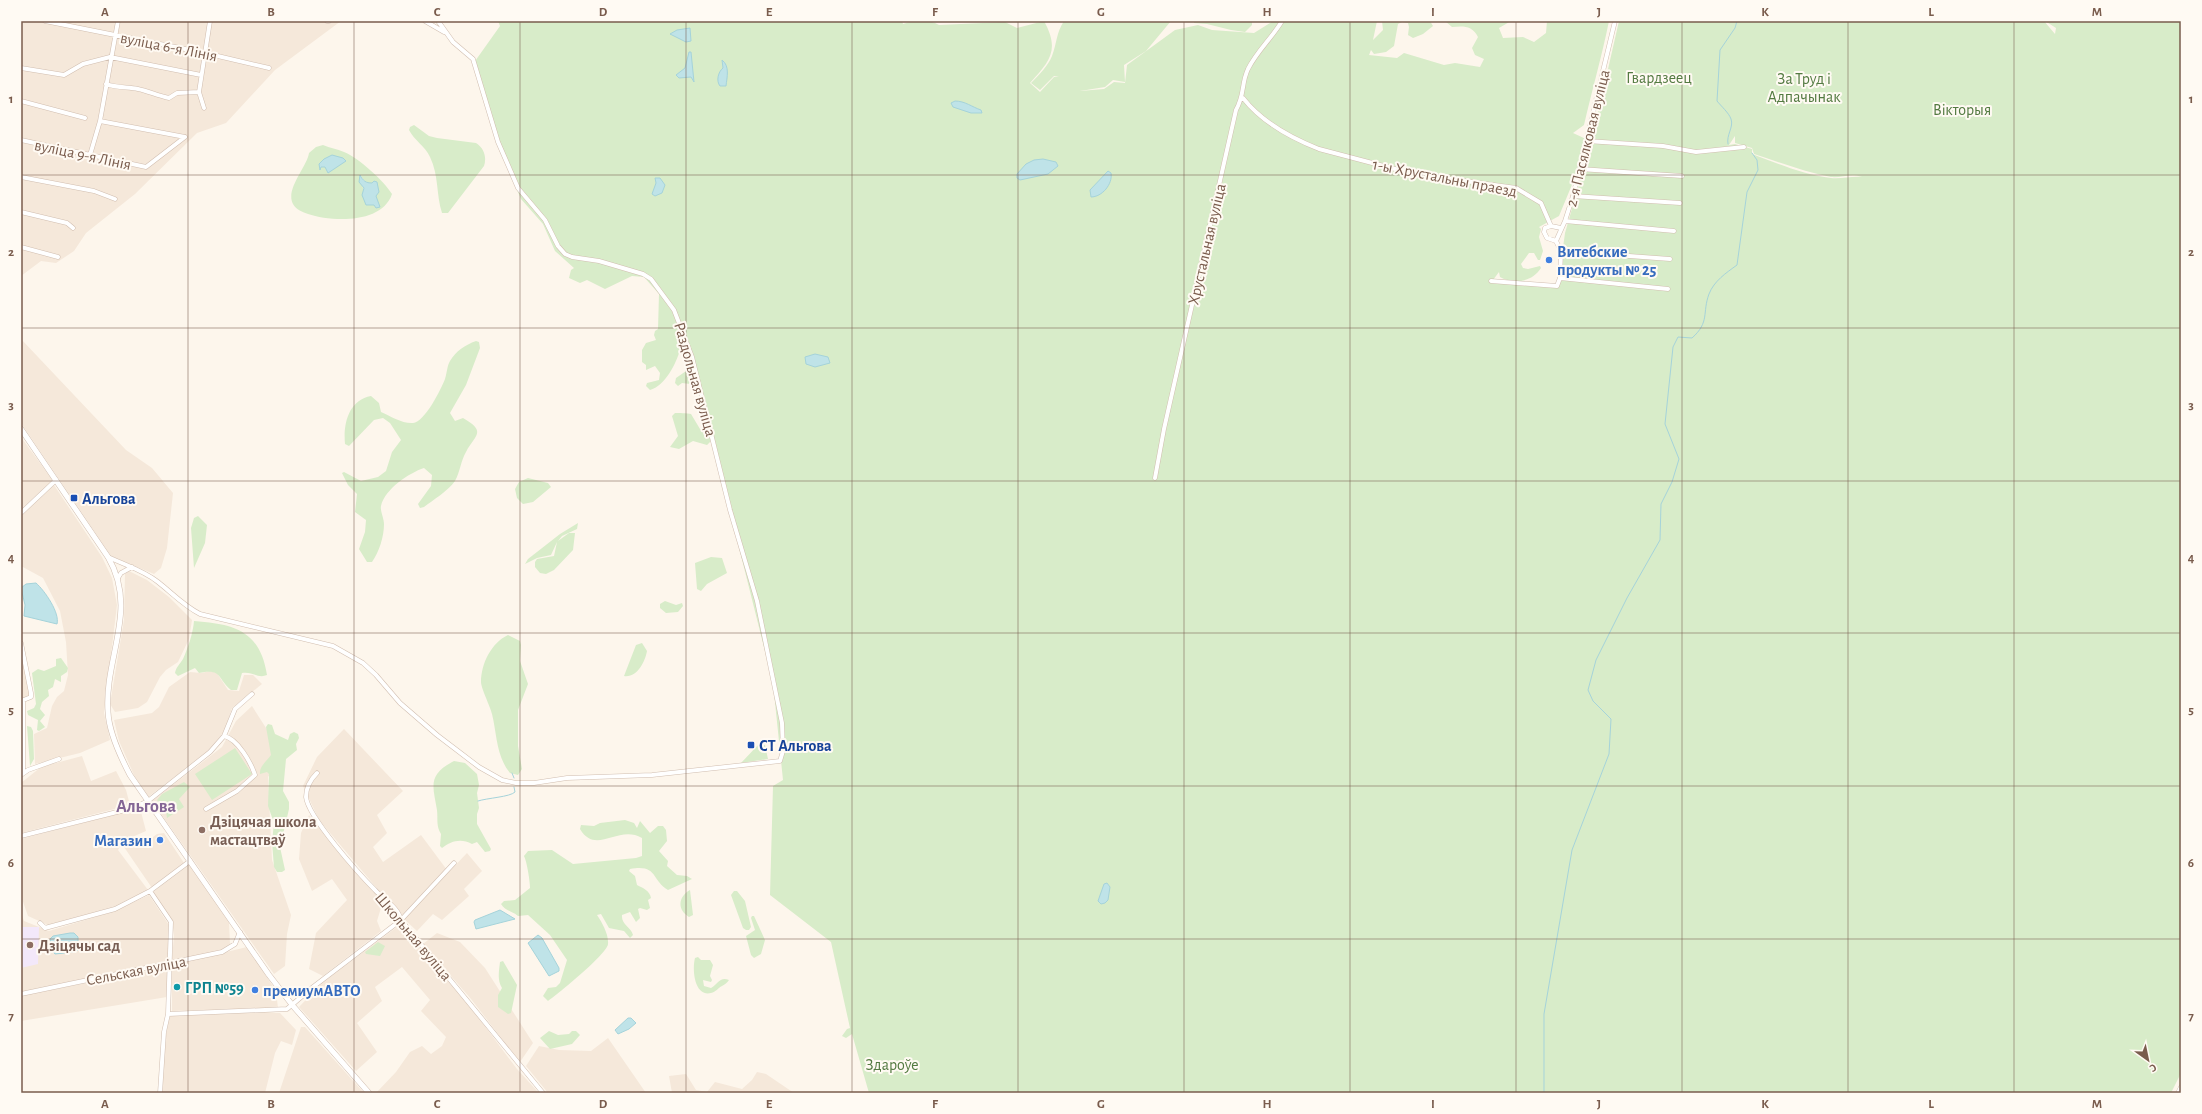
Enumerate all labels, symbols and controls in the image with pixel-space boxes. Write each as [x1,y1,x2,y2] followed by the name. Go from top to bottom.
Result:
[101,6,109,19] text: A
[267,6,275,19] text: B
[434,6,441,19] text: C
[599,6,608,19] text: D
[766,6,773,19] text: E
[932,6,939,19] text: F
[1097,6,1105,19] text: G
[1262,6,1272,19] text: H
[1431,6,1435,19] text: I
[1597,6,1601,19] text: J
[1761,6,1769,19] text: K
[1928,6,1934,19] text: L
[2092,6,2102,19] text: M
[119,30,219,65] street label: вуліца 6-я Лінія
[1563,68,1614,209] street label: 2-я Пасялковая вуліца
[1626,70,1692,86] park label: Гвардзеец
[1767,71,1841,105] park label: За Труд і Адпачынак
[9,93,13,106] text: 1
[2189,93,2193,106] text: 1
[1933,102,1991,118] park label: Вікторыя
[33,137,133,174] street label: вуліца 9-я Лінія
[1371,156,1518,201] street label: 1-ы Хрустальны праезд
[1185,182,1230,307] street label: Хрустальная вуліца
[1557,244,1657,279] place label: Витебские продукты № 25
[8,246,14,259] text: 2
[2188,246,2194,259] text: 2
[1544,255,1554,265] marker: Витебские продукты № 25
[670,320,719,439] street label: Раздольная вуліца
[8,399,14,412] text: 3
[2188,399,2194,412] text: 3
[82,491,136,507] place label: Альгова
[69,493,79,503] marker: Альгова
[8,552,15,565] text: 4
[2188,552,2195,565] text: 4
[8,704,14,717] text: 5
[2188,704,2194,717] text: 5
[759,738,832,754] place label: СТ Альгова
[746,740,756,750] marker: СТ Альгова
[116,798,177,816] district label: Альгова
[210,814,317,849] place label: Дзіцячая школа мастацтваў
[197,825,207,835] marker: Дзіцячая школа мастацтваў
[94,833,152,849] place label: Магазин
[155,835,165,845] marker: Магазин
[8,857,14,870] text: 6
[2188,857,2194,870] text: 6
[371,889,455,985] street label: Школьная вуліца
[38,938,120,954] place label: Дзіцячы сад
[25,940,35,950] marker: Дзіцячы сад
[85,953,188,990] street label: Сельская вуліца
[185,980,244,996] place label: ГРП №59
[172,982,182,992] marker: ГРП №59
[263,983,361,1000] place label: премиумАВТО
[250,985,260,995] marker: премиумАВТО
[8,1010,14,1023] text: 7
[2188,1010,2194,1023] text: 7
[2128,1040,2168,1080] north arrow
[865,1057,919,1074] park label: Здароўе
[2148,1062,2159,1074] text: С
[101,1098,109,1111] text: A
[267,1098,275,1111] text: B
[434,1098,441,1111] text: C
[599,1098,608,1111] text: D
[766,1098,773,1111] text: E
[932,1098,939,1111] text: F
[1097,1098,1105,1111] text: G
[1262,1098,1272,1111] text: H
[1431,1098,1435,1111] text: I
[1597,1098,1601,1111] text: J
[1761,1098,1769,1111] text: K
[1928,1098,1934,1111] text: L
[2092,1098,2102,1111] text: M

